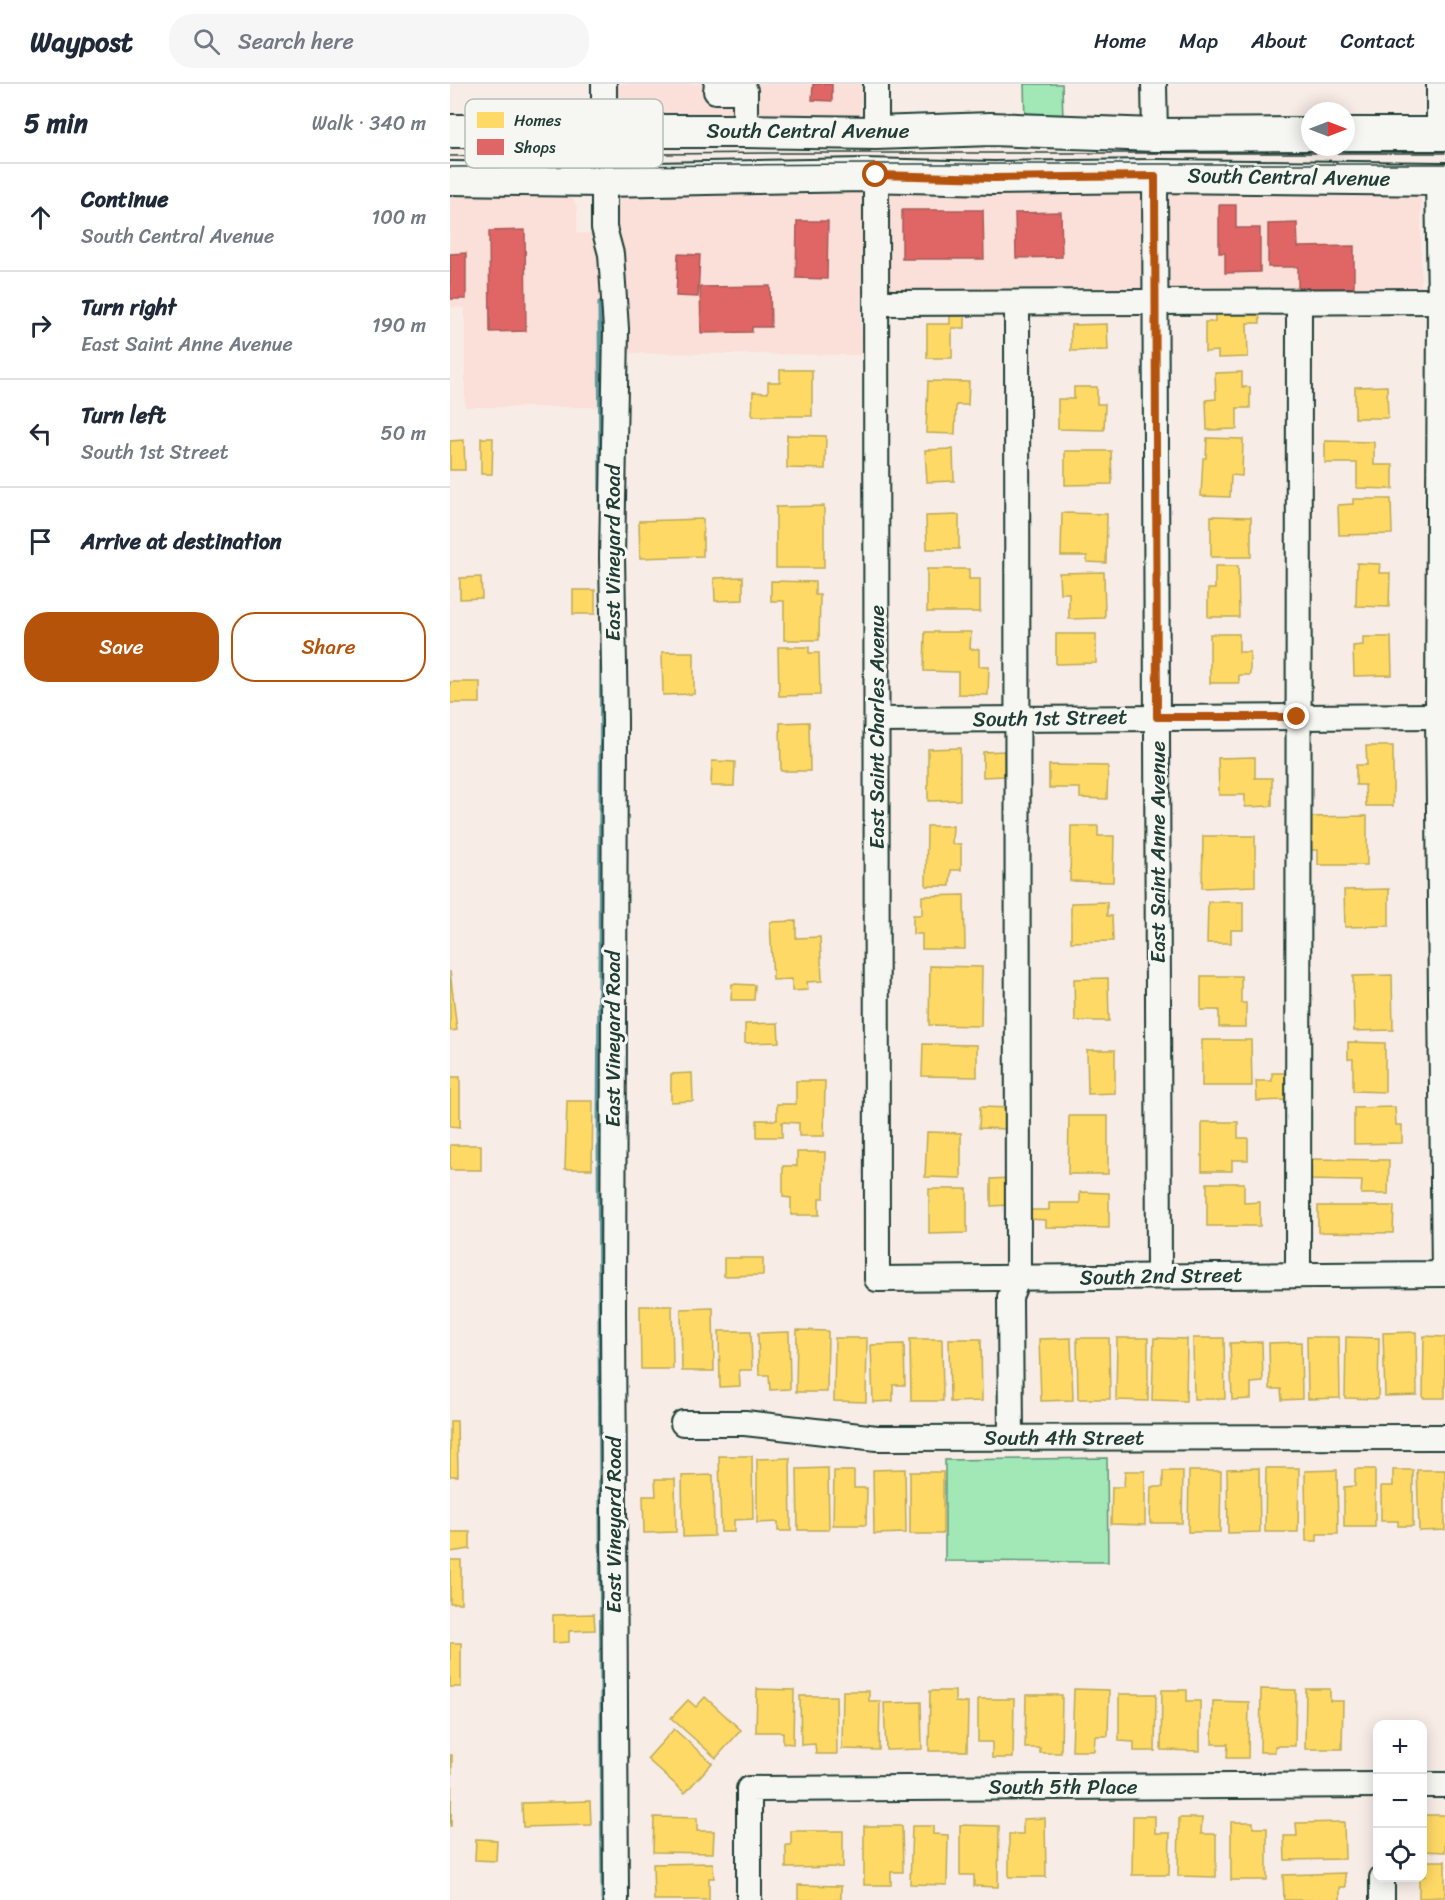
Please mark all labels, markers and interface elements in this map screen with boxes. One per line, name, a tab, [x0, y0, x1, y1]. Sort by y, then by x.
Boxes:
search box	[169, 14, 589, 68]
text: Waypost	[30, 17, 133, 66]
text: Search here	[238, 22, 354, 61]
text: Home	[1094, 22, 1146, 60]
text: Map	[1179, 22, 1218, 60]
text: About	[1251, 22, 1308, 60]
text: Contact	[1341, 22, 1415, 60]
icon: search	[190, 25, 223, 58]
legend	[465, 99, 663, 168]
text: 5 min	[24, 100, 88, 146]
north arrow	[1301, 102, 1355, 156]
text: Walk · 340 m	[312, 106, 426, 141]
text: Homes	[514, 106, 562, 135]
street label: South Central Avenue	[707, 112, 910, 150]
text: Shops	[514, 133, 556, 162]
street label: South Central Avenue	[1187, 156, 1391, 198]
route start	[862, 161, 888, 187]
text: Continue	[81, 180, 169, 219]
text: 100 m	[372, 200, 426, 235]
icon: ahead	[24, 201, 57, 234]
text: South Central Avenue	[81, 219, 274, 254]
text: Turn right	[81, 288, 176, 327]
text: 190 m	[372, 308, 426, 343]
icon: right	[24, 309, 57, 342]
text: East Saint Anne Avenue	[81, 327, 293, 362]
text: Turn left	[81, 396, 166, 435]
text: 50 m	[381, 416, 426, 451]
icon: left	[24, 417, 57, 450]
text: South 1st Street	[81, 435, 228, 470]
street label: East Vineyard Road	[594, 463, 632, 641]
text: Arrive at destination	[81, 522, 282, 561]
icon: arrive	[24, 525, 57, 558]
street label: East Saint Charles Avenue	[858, 605, 896, 849]
button: Save	[24, 612, 219, 682]
button: Share	[231, 612, 426, 682]
street label: South 1st Street	[972, 698, 1128, 738]
route end	[1283, 703, 1309, 729]
street label: East Saint Anne Avenue	[1139, 741, 1177, 963]
street label: East Vineyard Road	[594, 949, 632, 1127]
street label: South 2nd Street	[1079, 1256, 1243, 1296]
street label: South 4th Street	[984, 1419, 1144, 1457]
street label: East Vineyard Road	[595, 1435, 633, 1613]
map controls	[1373, 1720, 1427, 1882]
button: +	[1373, 1720, 1427, 1774]
street label: South 5th Place	[988, 1768, 1138, 1806]
button: −	[1373, 1774, 1427, 1828]
button: locate	[1373, 1828, 1427, 1882]

